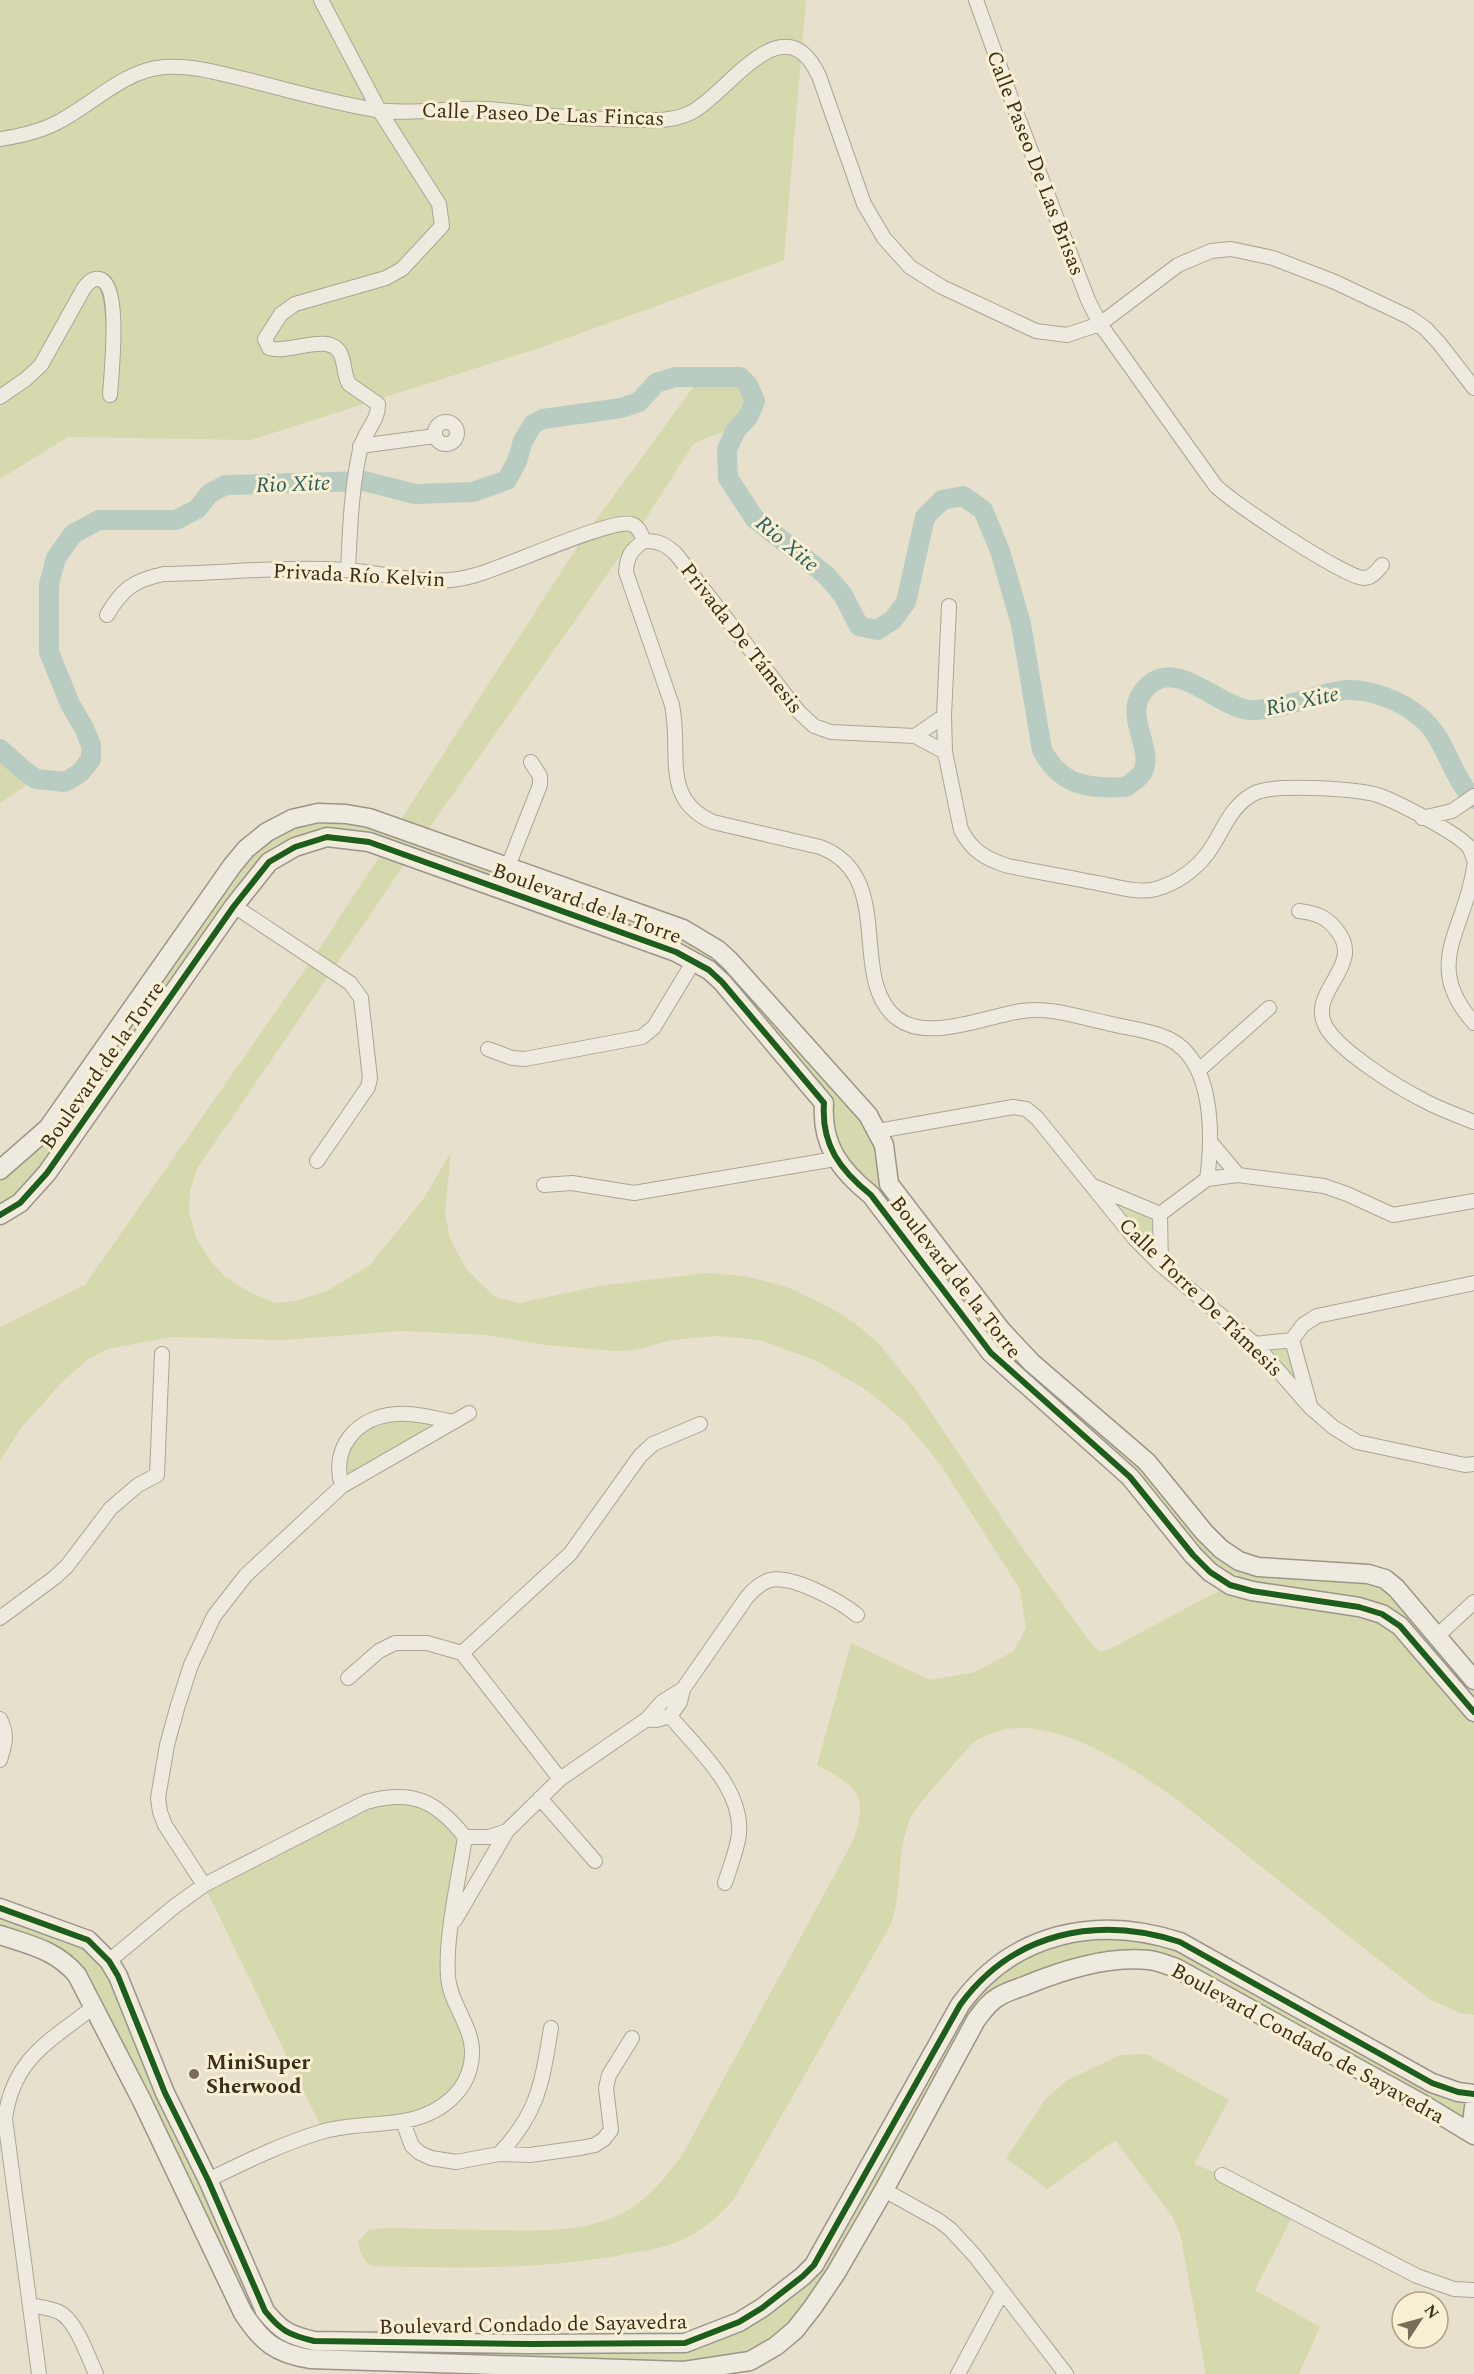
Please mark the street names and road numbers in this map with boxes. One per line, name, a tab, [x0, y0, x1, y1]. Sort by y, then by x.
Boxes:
street label: Calle Paseo De Las Brisas	[977, 46, 1093, 281]
street label: Calle Paseo De Las Fincas	[421, 95, 665, 135]
street label: Privada Río Kelvin	[272, 556, 446, 596]
street label: Privada De Támesis	[672, 556, 810, 721]
street label: Boulevard de la Torre	[488, 855, 686, 953]
street label: Boulevard de la Torre	[33, 975, 173, 1156]
street label: Boulevard de la Torre	[881, 1189, 1029, 1366]
street label: Calle Torre De Támesis	[1111, 1211, 1290, 1385]
street label: Boulevard Condado de Sayavedra	[1165, 1955, 1451, 2133]
street label: Boulevard Condado de Sayavedra	[379, 2306, 688, 2344]

